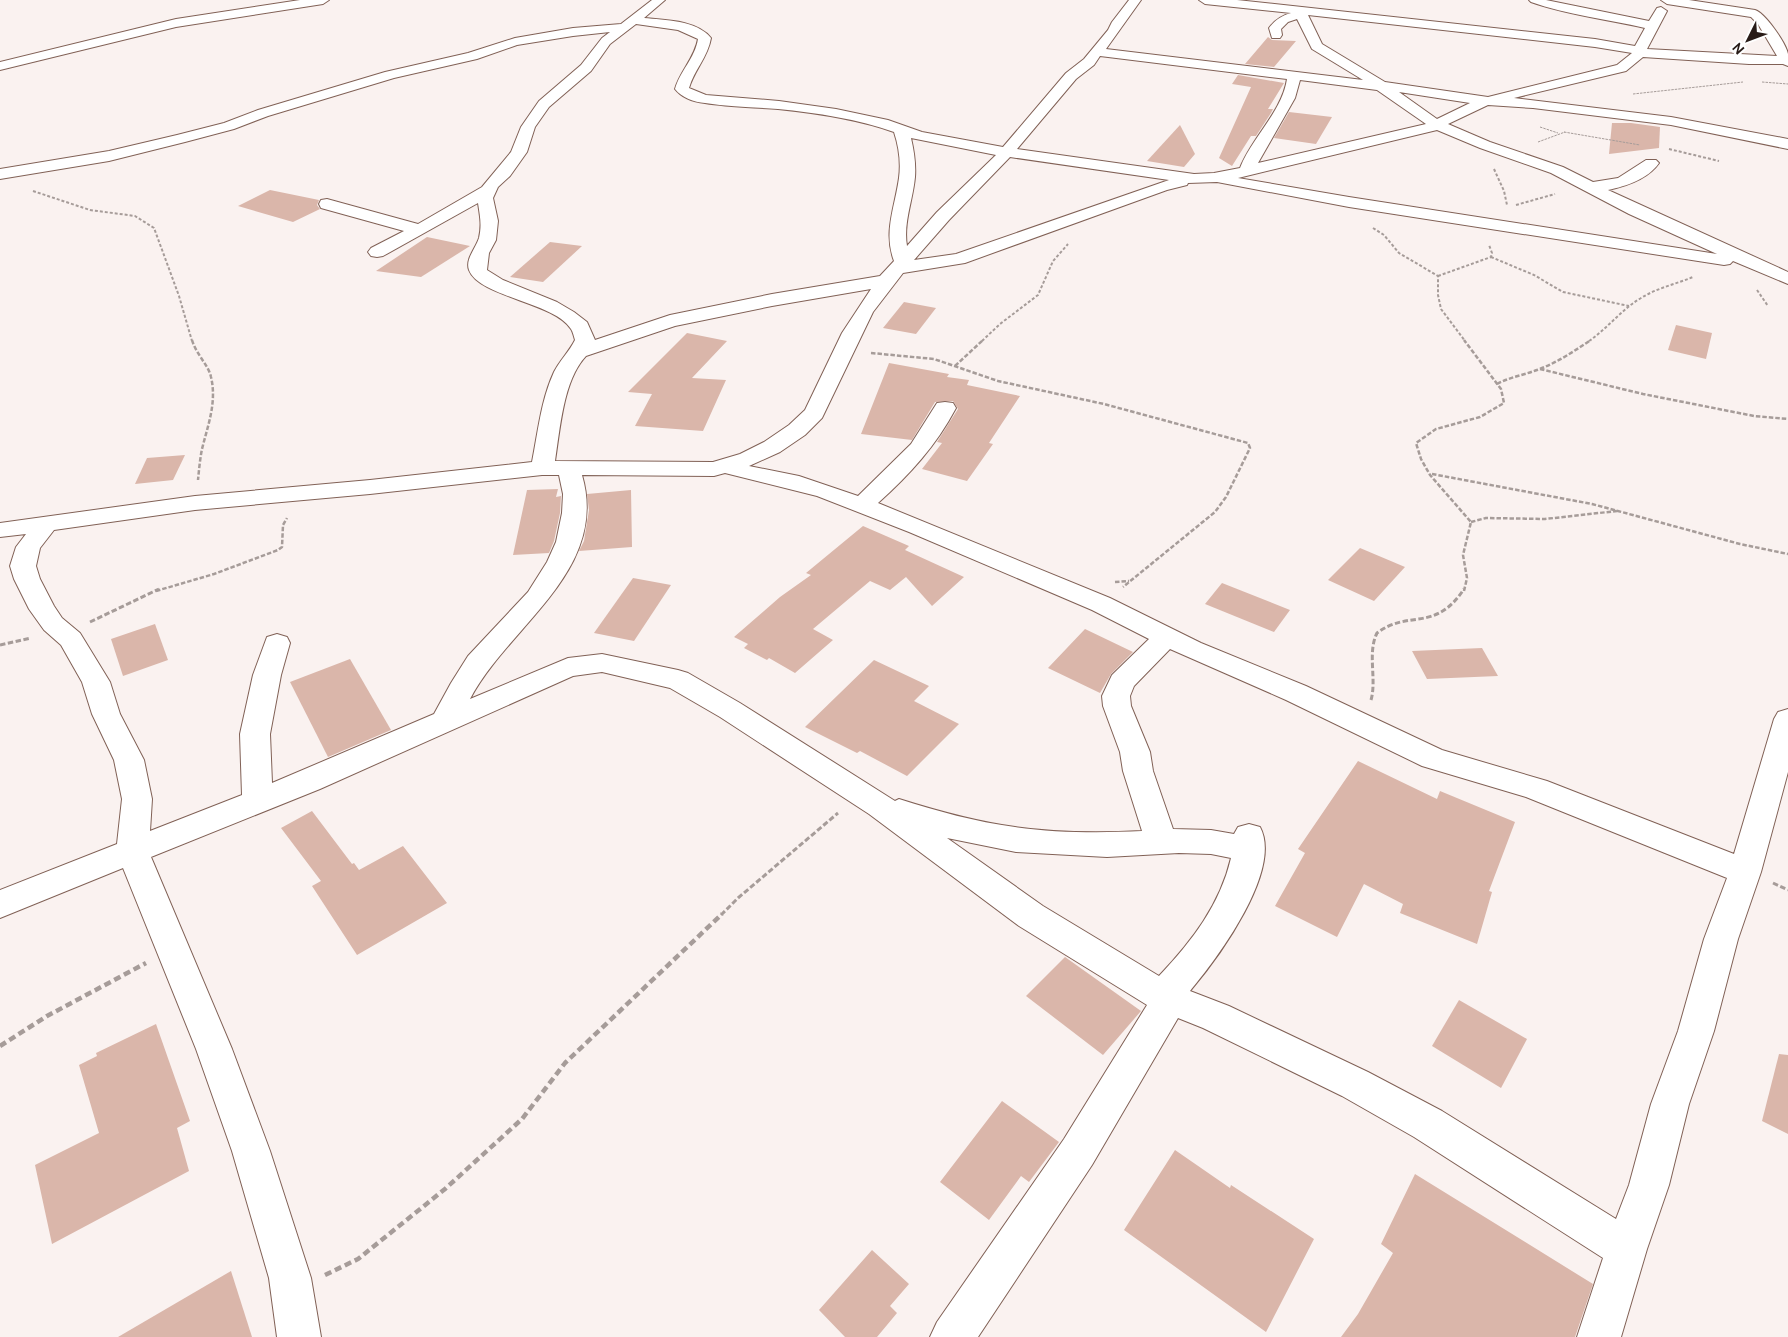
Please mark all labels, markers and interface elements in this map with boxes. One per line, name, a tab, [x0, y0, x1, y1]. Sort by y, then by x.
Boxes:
north arrow	[1723, 15, 1773, 65]
text: N	[1728, 39, 1748, 58]

